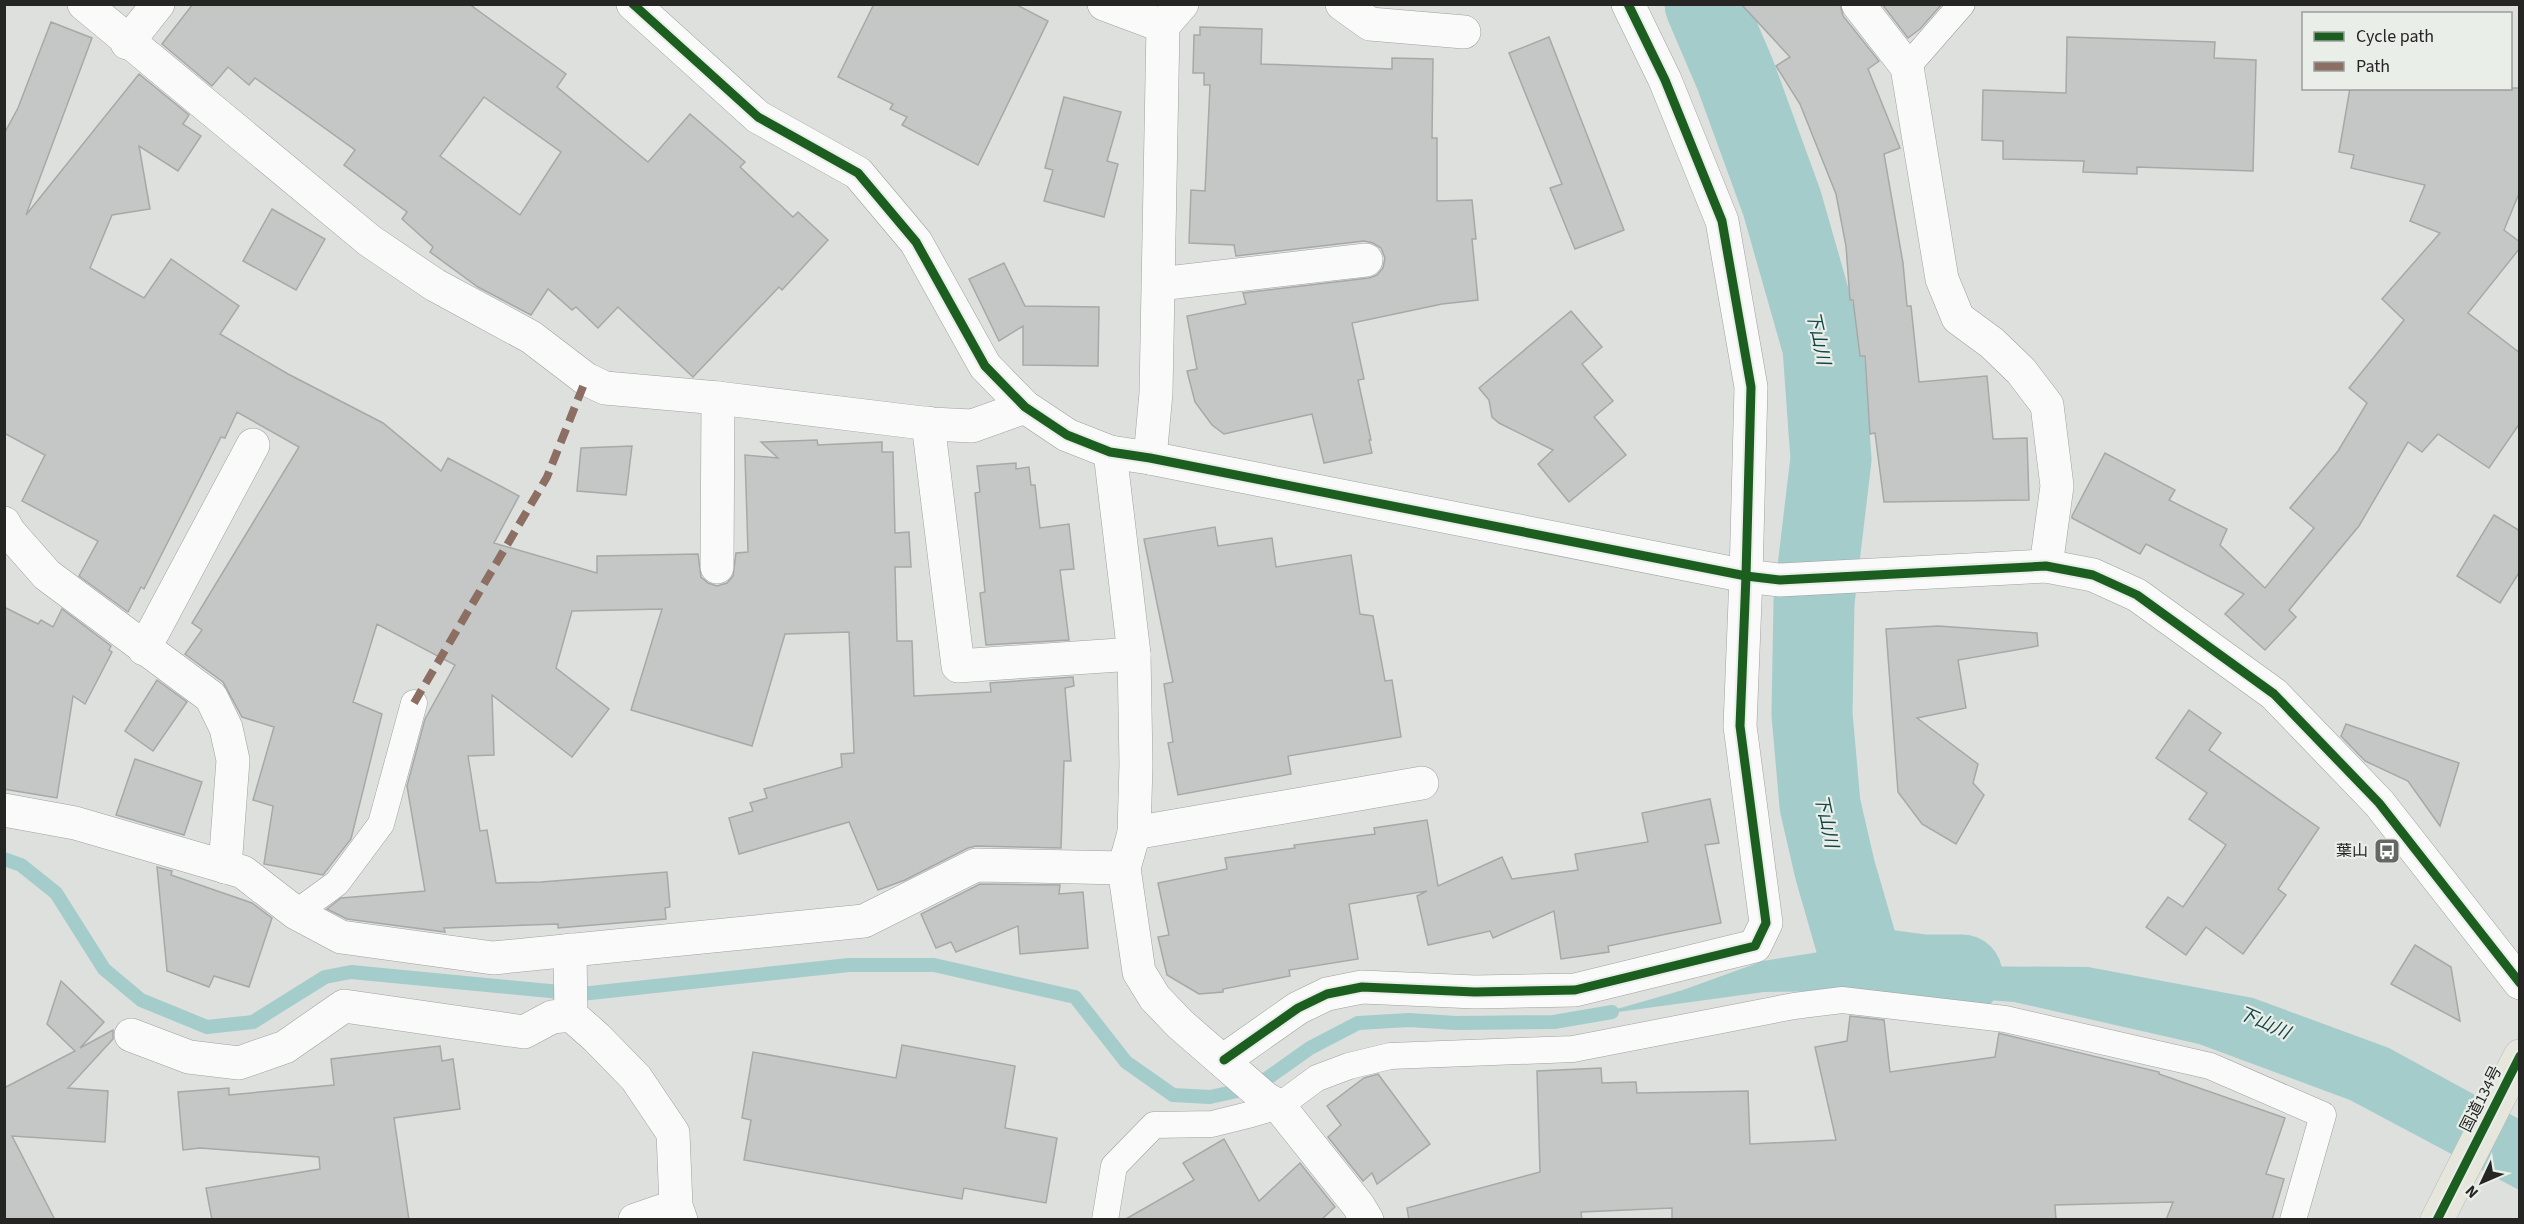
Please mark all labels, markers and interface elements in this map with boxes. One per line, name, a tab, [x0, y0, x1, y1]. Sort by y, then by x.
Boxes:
legend	[2302, 12, 2512, 90]
text: Cycle path	[2356, 24, 2434, 49]
text: Path	[2356, 54, 2390, 79]
water label: 下山川	[1800, 309, 1836, 369]
water label: 下山川	[1808, 792, 1844, 852]
bus stop icon: 葉山	[2372, 836, 2402, 866]
place label: 葉山	[2336, 840, 2368, 862]
water label: 下山川	[2234, 1001, 2296, 1046]
street label: 国道134号	[2455, 1062, 2507, 1136]
north arrow	[2452, 1152, 2512, 1212]
text: N	[2460, 1180, 2484, 1203]

